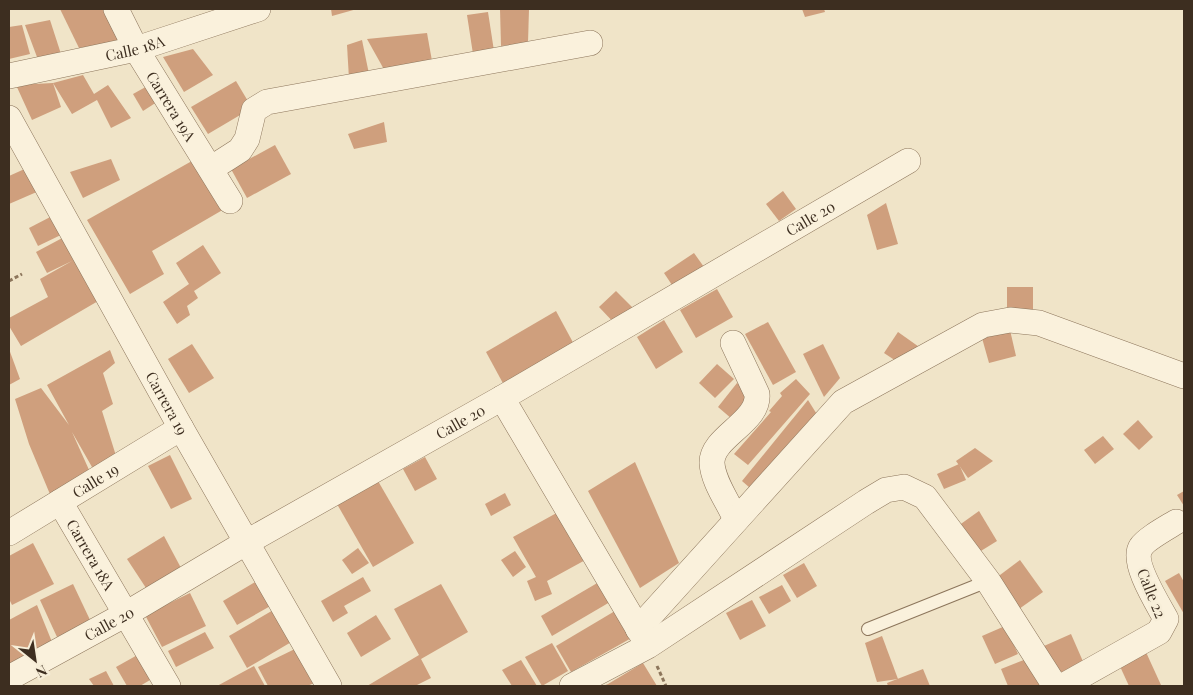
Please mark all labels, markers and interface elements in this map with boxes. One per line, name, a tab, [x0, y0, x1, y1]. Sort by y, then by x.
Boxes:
street label: Calle 18A	[104, 30, 168, 65]
street label: Carrera 19A	[142, 67, 201, 145]
street label: Calle 20	[782, 196, 839, 240]
street label: Carrera 19	[142, 368, 193, 438]
street label: Calle 20	[432, 400, 489, 444]
street label: Calle 19	[68, 459, 122, 502]
street label: Carrera 18A	[62, 515, 120, 594]
street label: Calle 22	[1133, 565, 1171, 621]
street label: Calle 20	[81, 602, 138, 645]
north arrow	[10, 635, 60, 685]
text: N	[33, 661, 51, 682]

